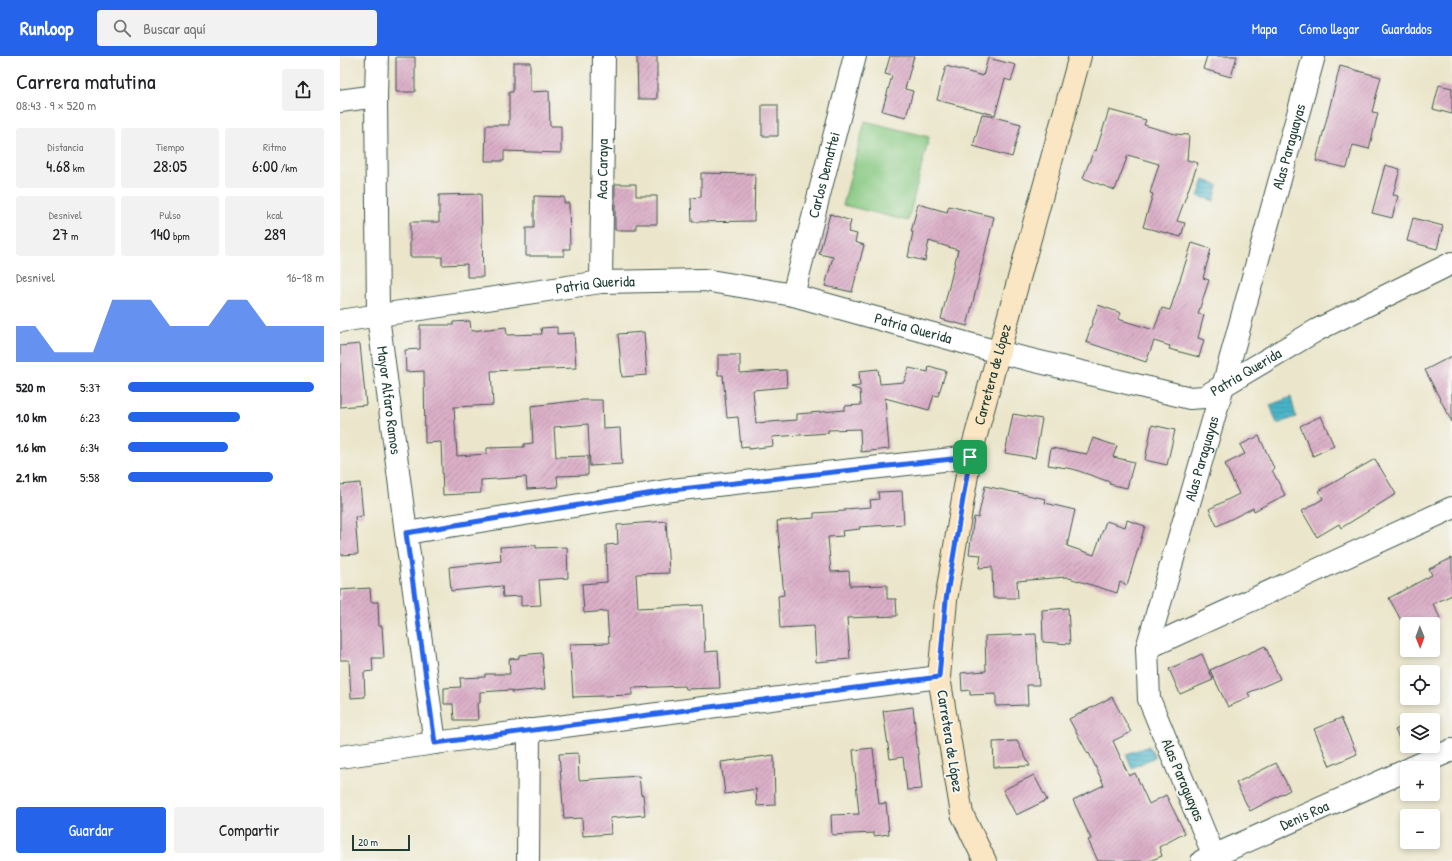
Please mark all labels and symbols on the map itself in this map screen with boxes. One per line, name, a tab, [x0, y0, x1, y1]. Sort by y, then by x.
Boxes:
street label: Alas Paraguayas	[1267, 101, 1310, 192]
street label: Carlos Demattei	[802, 130, 845, 220]
street label: Aca Caraya	[591, 138, 613, 199]
street label: Patria Querida	[554, 270, 635, 299]
street label: Patria Querida	[872, 307, 955, 349]
street label: Carretera de López	[968, 321, 1016, 427]
street label: Patria Querida	[1206, 342, 1285, 401]
street label: Mayor Alfaro Ramos	[372, 345, 407, 456]
street label: Alas Paraguayas	[1179, 413, 1224, 504]
pin	[953, 440, 987, 474]
north arrow	[1400, 617, 1440, 657]
street label: Carretera de López	[932, 688, 969, 794]
street label: Alas Paraguayas	[1157, 735, 1210, 824]
street label: Denis Roa	[1276, 795, 1332, 835]
scale bar	[352, 833, 410, 852]

